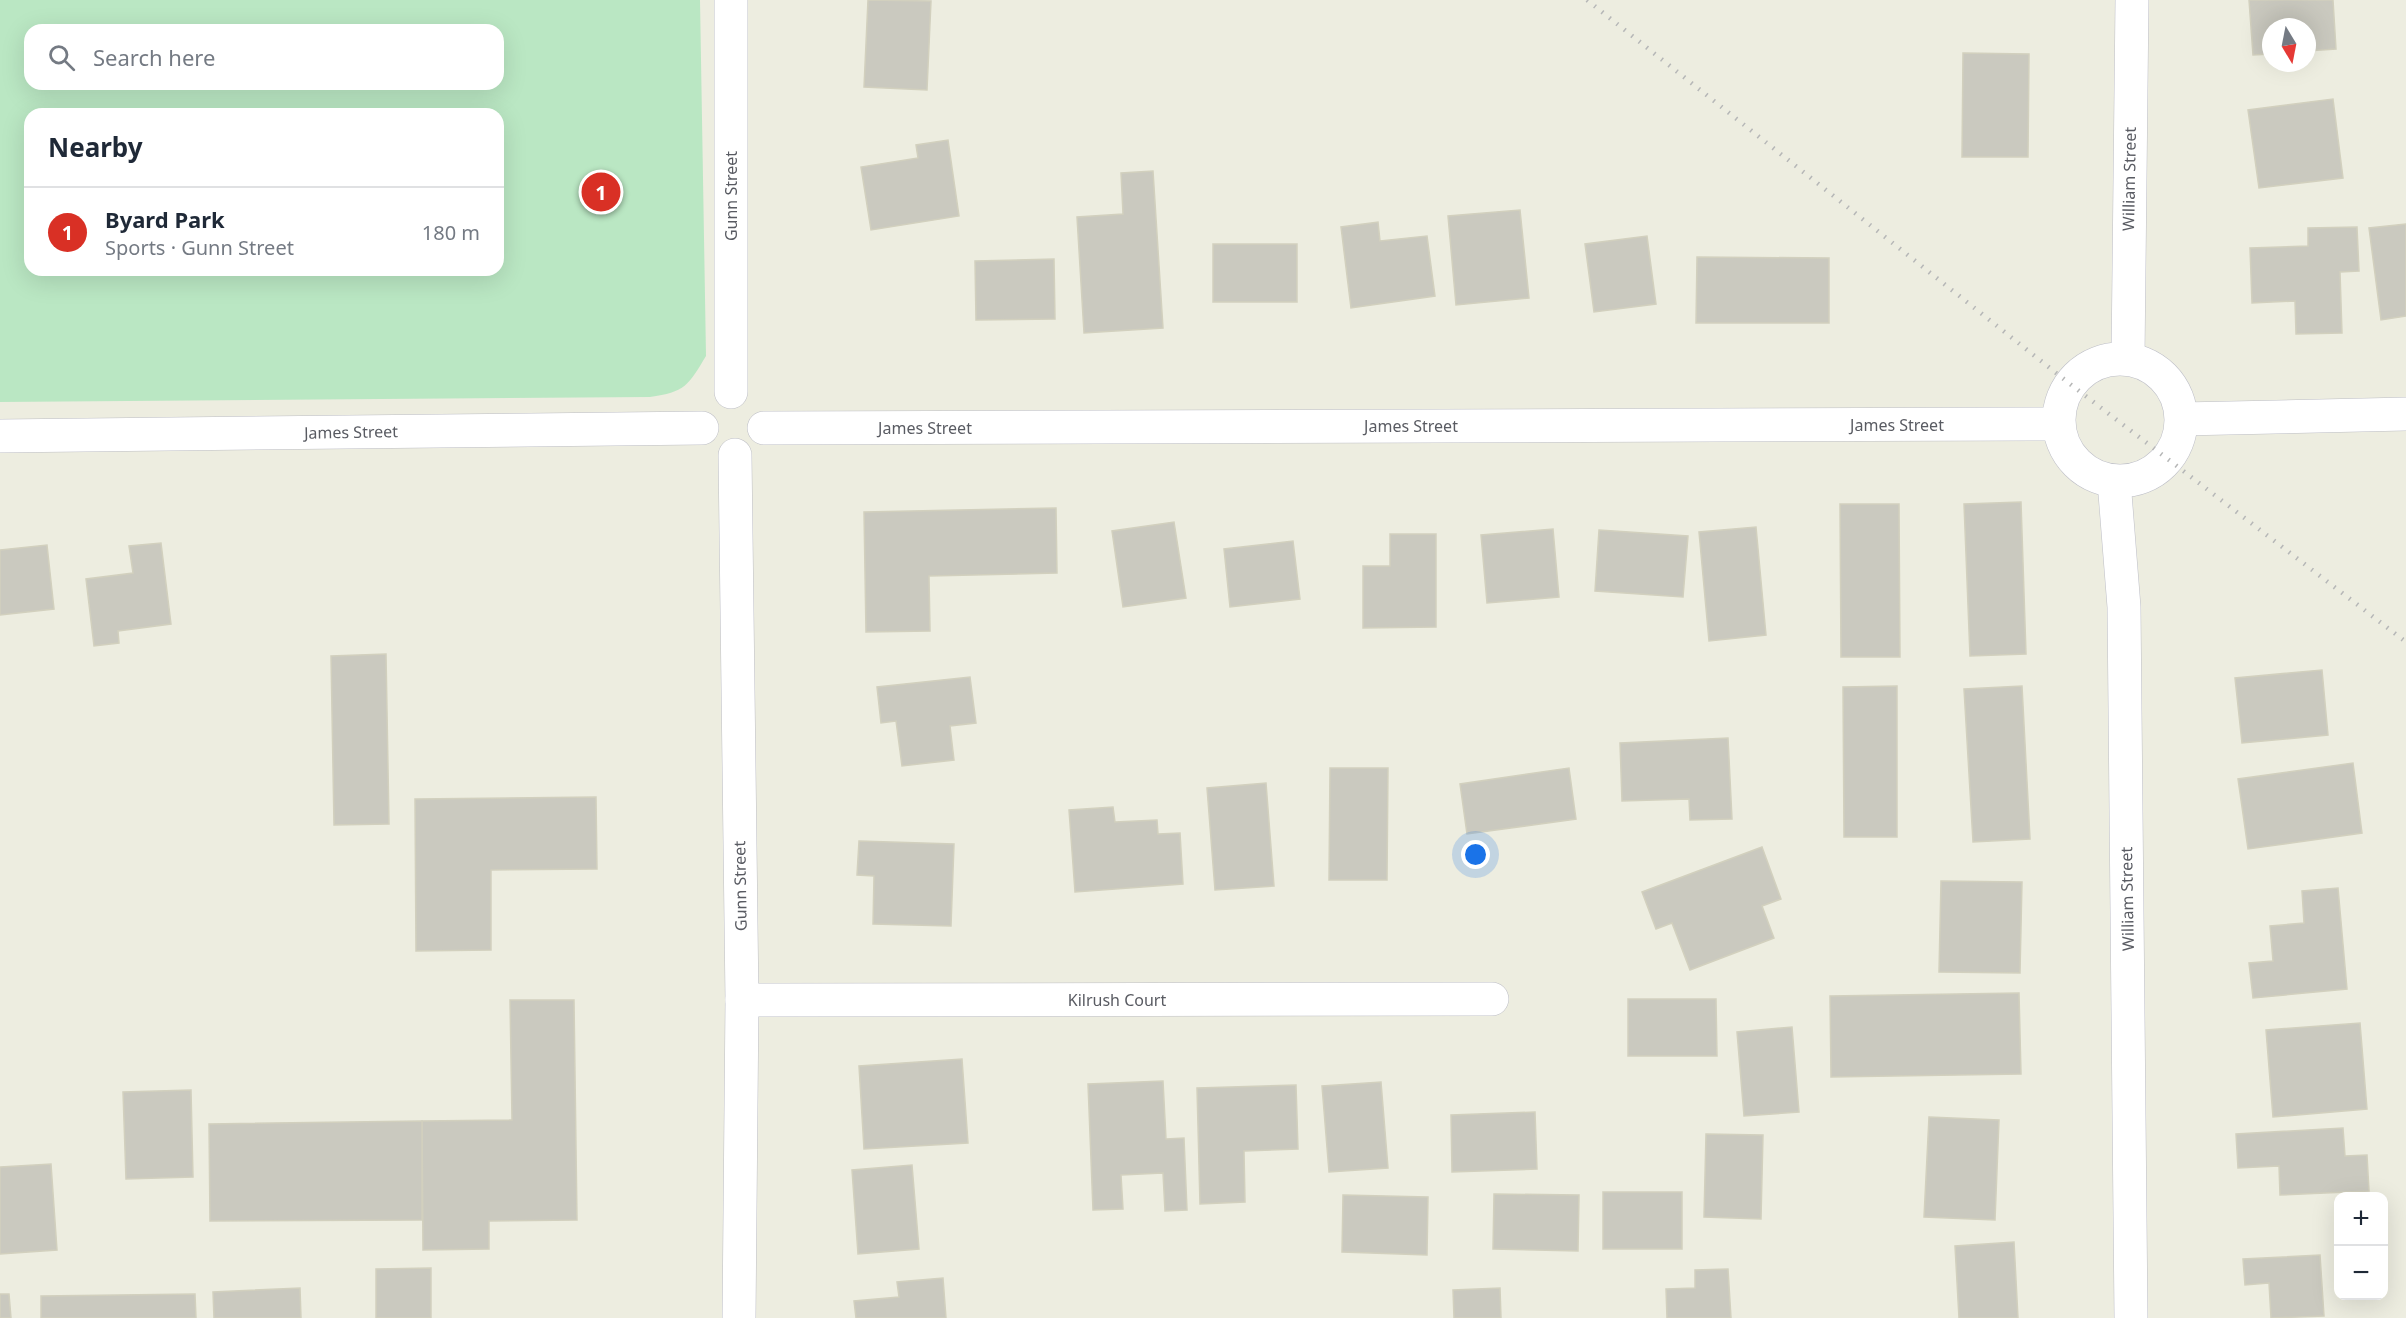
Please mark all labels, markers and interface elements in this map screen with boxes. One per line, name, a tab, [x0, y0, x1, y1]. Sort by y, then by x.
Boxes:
north arrow	[2262, 18, 2316, 72]
search box	[24, 24, 504, 90]
icon: search	[45, 41, 78, 74]
text: Search here	[93, 42, 215, 72]
street label: William Street	[2117, 127, 2141, 231]
text: Nearby	[48, 129, 143, 165]
street label: Gunn Street	[720, 151, 742, 241]
pin: 1	[582, 170, 620, 214]
text: Byard Park	[105, 204, 225, 234]
text: 1	[62, 219, 73, 246]
text: 180 m	[422, 219, 480, 246]
text: Sports · Gunn Street	[105, 234, 294, 261]
street label: James Street	[1848, 414, 1944, 436]
street label: James Street	[1362, 415, 1458, 437]
street label: James Street	[876, 417, 972, 439]
street label: James Street	[302, 420, 398, 444]
your location	[1461, 840, 1490, 869]
street label: Gunn Street	[728, 841, 752, 931]
street label: William Street	[2115, 847, 2139, 951]
street label: Kilrush Court	[1068, 989, 1166, 1011]
map controls	[2334, 1192, 2388, 1300]
button: +	[2334, 1192, 2388, 1246]
button: −	[2334, 1246, 2388, 1300]

